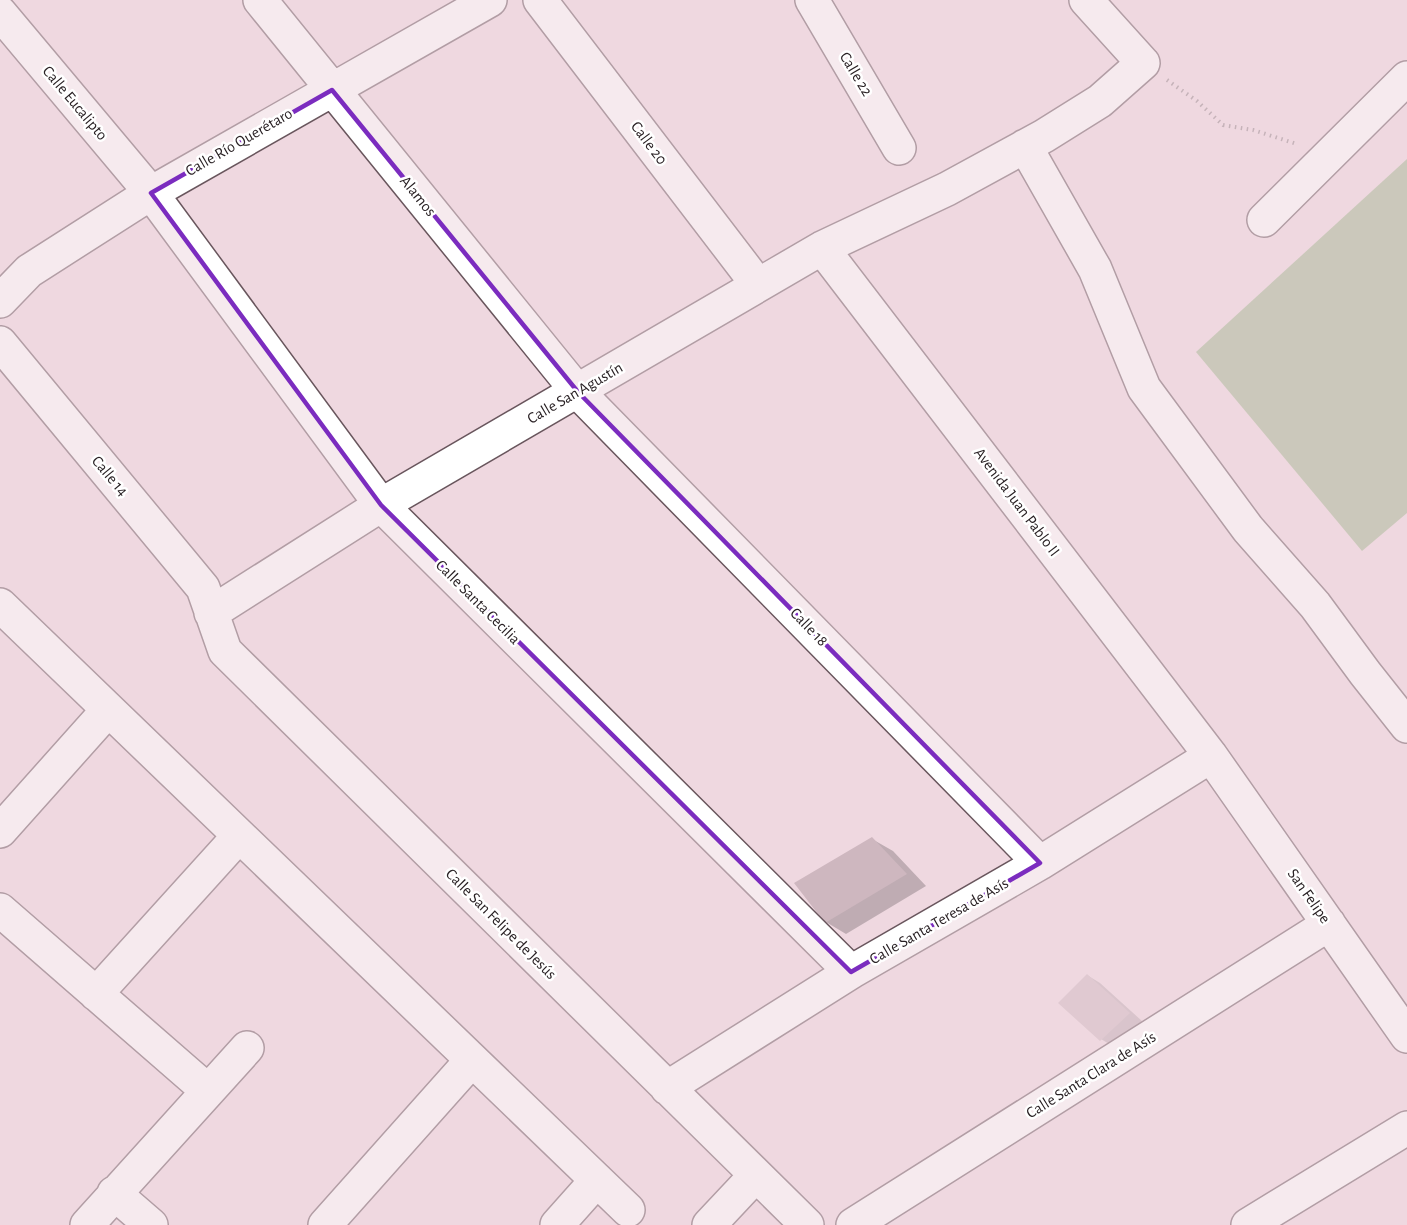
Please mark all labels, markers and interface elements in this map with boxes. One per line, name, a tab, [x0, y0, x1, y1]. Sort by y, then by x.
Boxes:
street label: Calle 22	[837, 49, 875, 99]
street label: Calle Eucalipto	[40, 63, 111, 143]
street label: Calle Río Querétaro	[183, 105, 296, 180]
street label: Calle 20	[628, 118, 670, 168]
street label: Alamos	[397, 173, 439, 219]
street label: Calle San Agustín	[525, 359, 625, 427]
street label: Avenida Juan Pablo II	[971, 445, 1063, 559]
street label: Calle 14	[89, 453, 131, 499]
street label: Calle Santa Cecilia	[433, 557, 523, 647]
street label: Calle 18	[787, 605, 831, 649]
street label: Calle San Felipe de Jesús	[443, 866, 559, 982]
street label: San Felipe	[1285, 866, 1333, 926]
street label: Calle Santa Teresa de Asís	[867, 875, 1011, 967]
street label: Calle Santa Clara de Asís	[1023, 1029, 1159, 1121]

